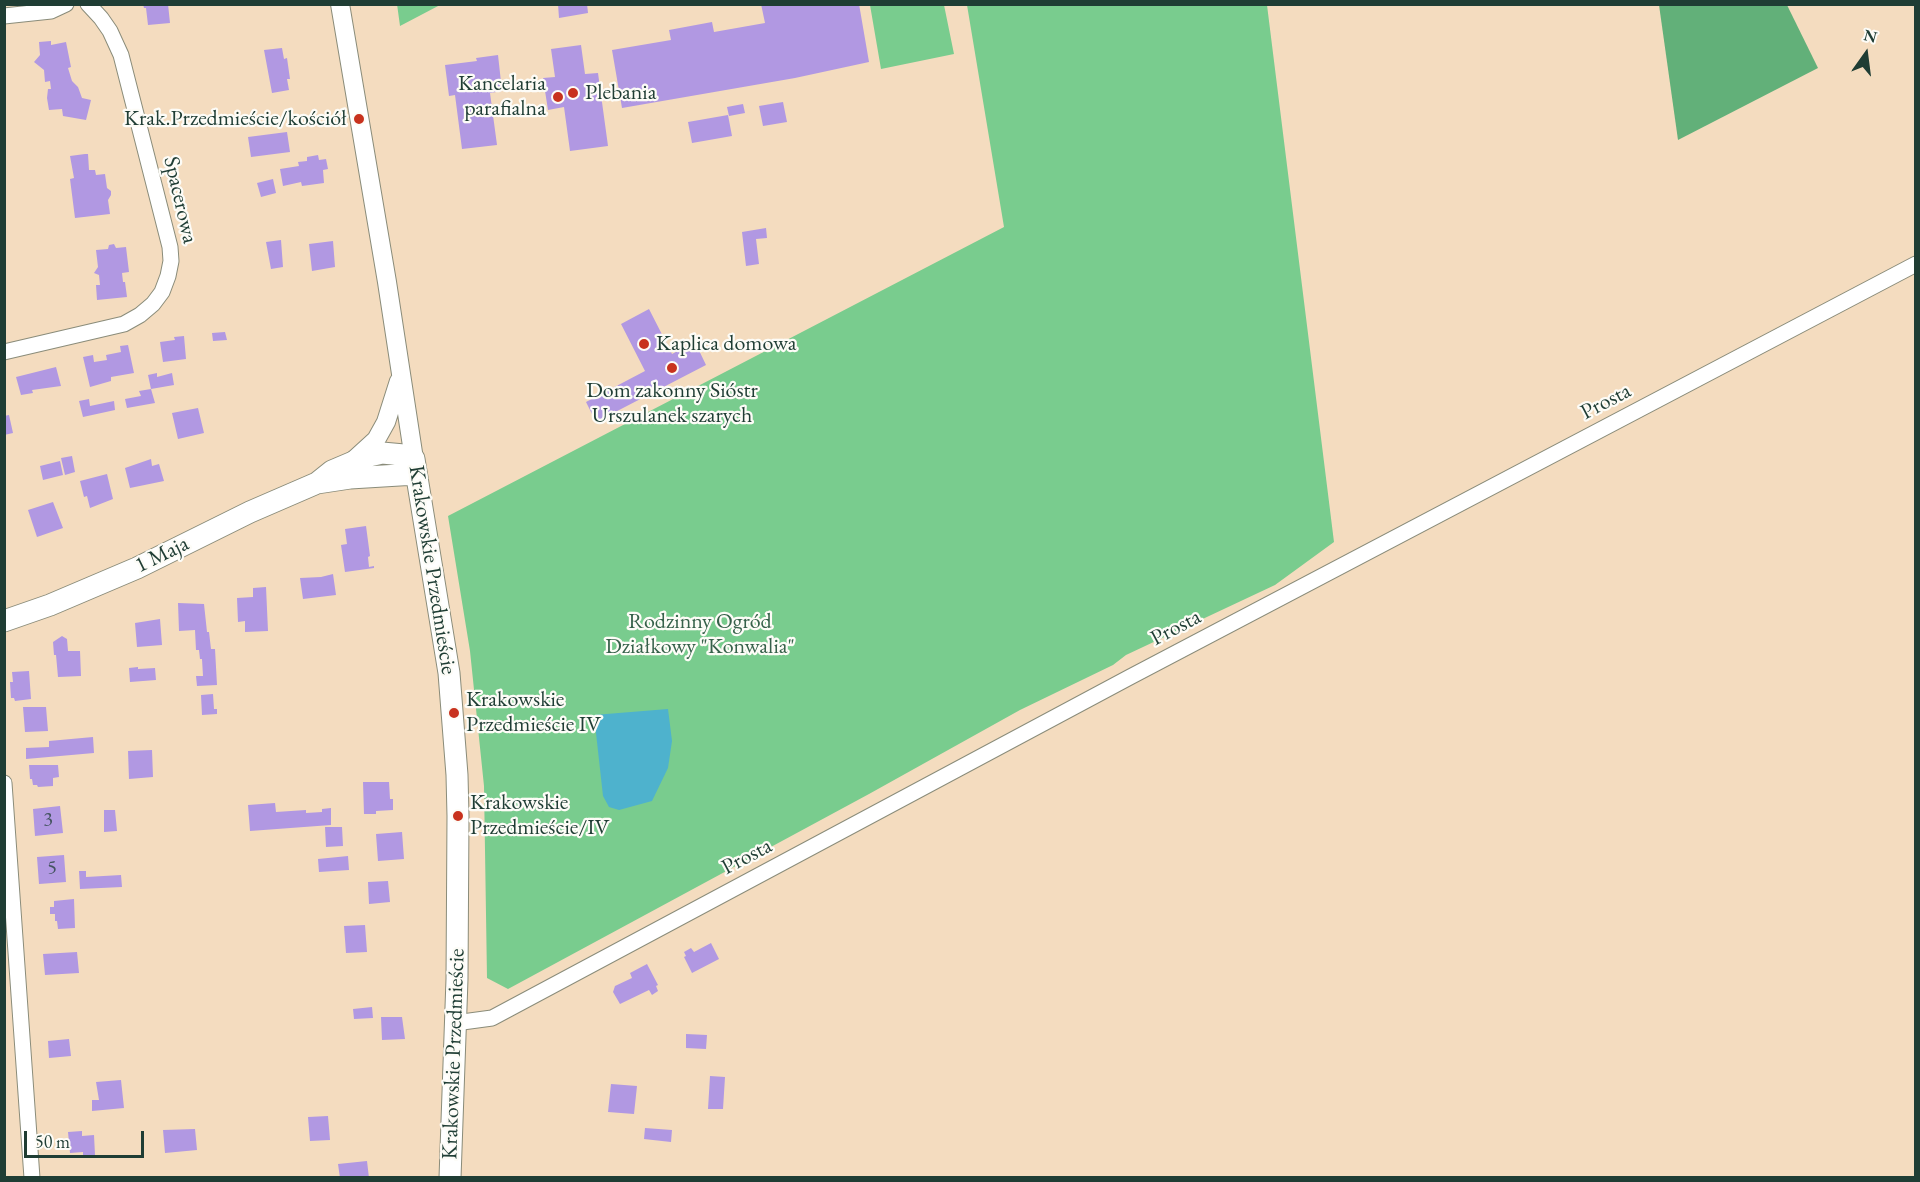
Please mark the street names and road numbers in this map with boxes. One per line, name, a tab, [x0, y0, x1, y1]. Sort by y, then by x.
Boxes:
street label: Spacerowa	[157, 154, 203, 246]
street label: Prosta	[1576, 378, 1636, 426]
street label: Krakowskie Przedmieście	[402, 464, 462, 676]
street label: 1 Maja	[131, 531, 193, 579]
street label: Prosta	[1146, 604, 1206, 652]
street label: Prosta	[717, 833, 777, 881]
street label: Krakowskie Przedmieście	[437, 948, 471, 1160]

